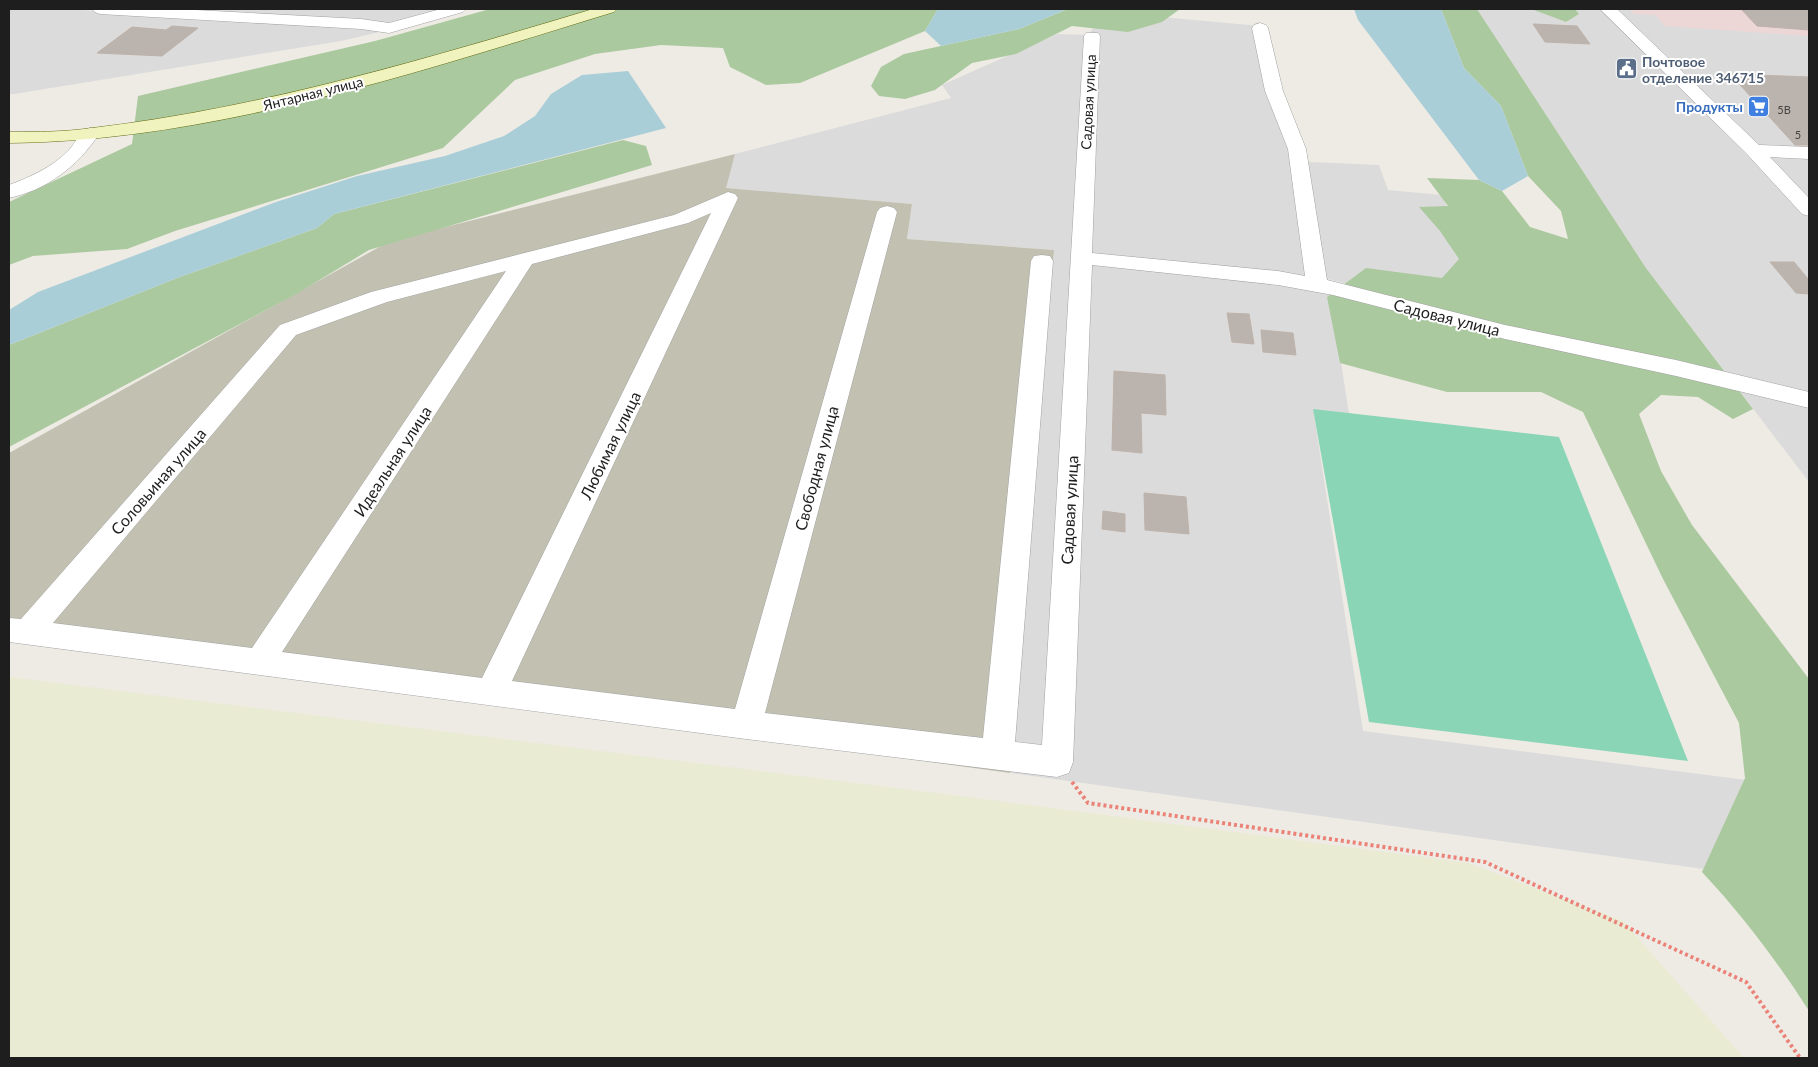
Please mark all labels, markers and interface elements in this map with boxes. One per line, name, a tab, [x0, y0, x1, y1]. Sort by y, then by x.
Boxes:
place label: Почтовое отделение 346715	[1642, 53, 1764, 86]
street label: Садовая улица	[1077, 54, 1099, 150]
public building icon: Почтовое отделение 346715	[1614, 57, 1638, 81]
street label: Янтарная улица	[260, 72, 365, 114]
supermarket icon: Продукты	[1747, 94, 1771, 118]
place label: Продукты	[1676, 98, 1743, 115]
house number: 5В	[1777, 103, 1791, 116]
house number: 5	[1795, 128, 1801, 141]
street label: Садовая улица	[1392, 295, 1502, 339]
street label: Любимая улица	[575, 388, 644, 503]
street label: Идеальная улица	[349, 402, 435, 520]
street label: Свободная улица	[790, 404, 842, 532]
street label: Соловьиная улица	[106, 424, 210, 538]
street label: Садовая улица	[1057, 455, 1081, 565]

